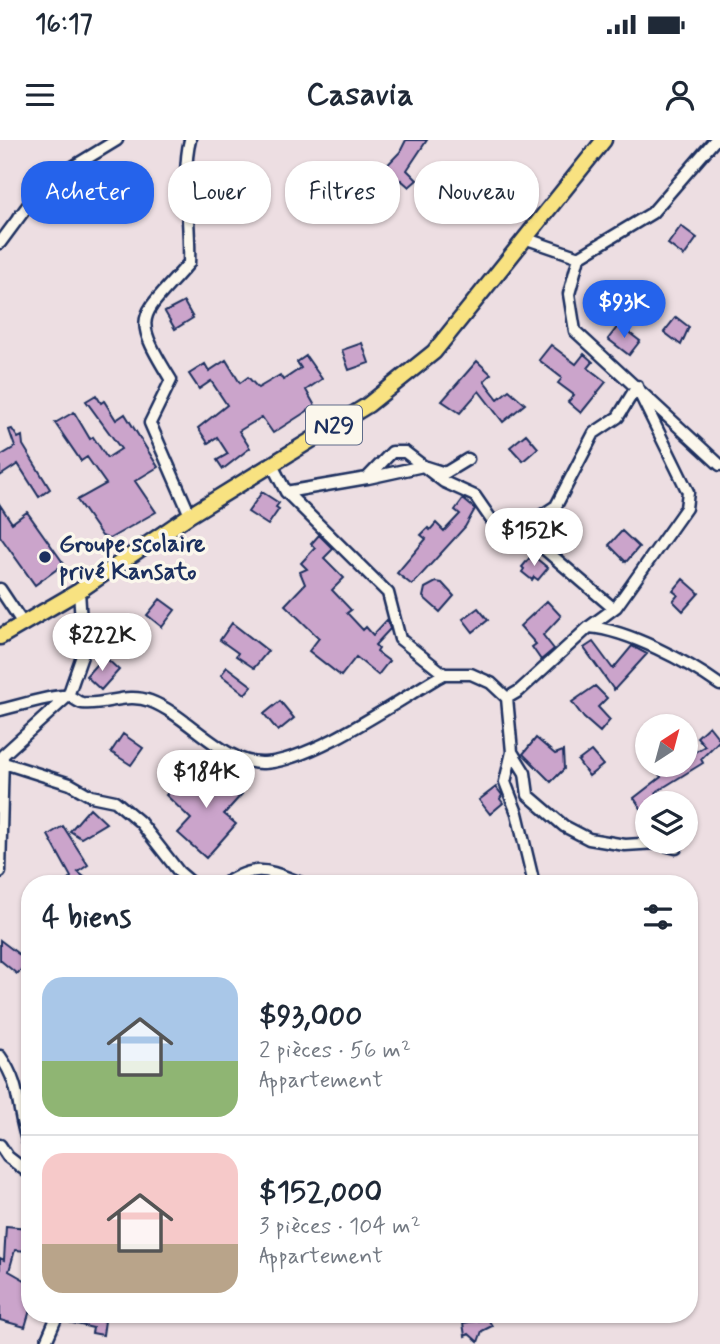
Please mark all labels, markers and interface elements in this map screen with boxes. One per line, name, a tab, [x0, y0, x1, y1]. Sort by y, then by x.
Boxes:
text: 16:17	[35, 8, 93, 42]
text: Casavia	[306, 74, 414, 116]
icon: menu	[21, 76, 59, 114]
icon: person	[661, 76, 699, 114]
chip: Acheter	[21, 161, 154, 224]
chip: Louer	[168, 161, 271, 224]
chip: Filtres	[285, 161, 400, 224]
chip: Nouveau	[414, 161, 539, 224]
pin: $93K	[583, 280, 665, 340]
text: $93K	[599, 288, 649, 318]
road number: N29	[306, 406, 362, 444]
pin: $152K	[485, 508, 583, 568]
text: $152K	[501, 516, 567, 546]
place label: Groupe scolaire privé Kansato	[59, 529, 206, 588]
marker: Groupe scolaire privé Kansato	[37, 549, 53, 565]
pin: $222K	[53, 614, 151, 673]
text: $222K	[69, 621, 135, 651]
north arrow	[635, 714, 698, 777]
map controls	[635, 714, 698, 854]
pin: $184K	[157, 750, 255, 810]
text: $184K	[173, 758, 239, 788]
button: layers	[635, 791, 698, 854]
text: 4 biens	[42, 898, 131, 937]
icon: filters	[639, 898, 677, 936]
text: $93,000	[259, 997, 363, 1036]
icon: home	[98, 1005, 182, 1089]
text: 2 pièces · 56 m²	[259, 1036, 411, 1066]
text: Appartement	[259, 1066, 383, 1096]
text: $152,000	[259, 1173, 382, 1212]
icon: home	[98, 1181, 182, 1265]
text: 3 pièces · 104 m²	[259, 1212, 421, 1242]
text: Appartement	[259, 1242, 383, 1272]

